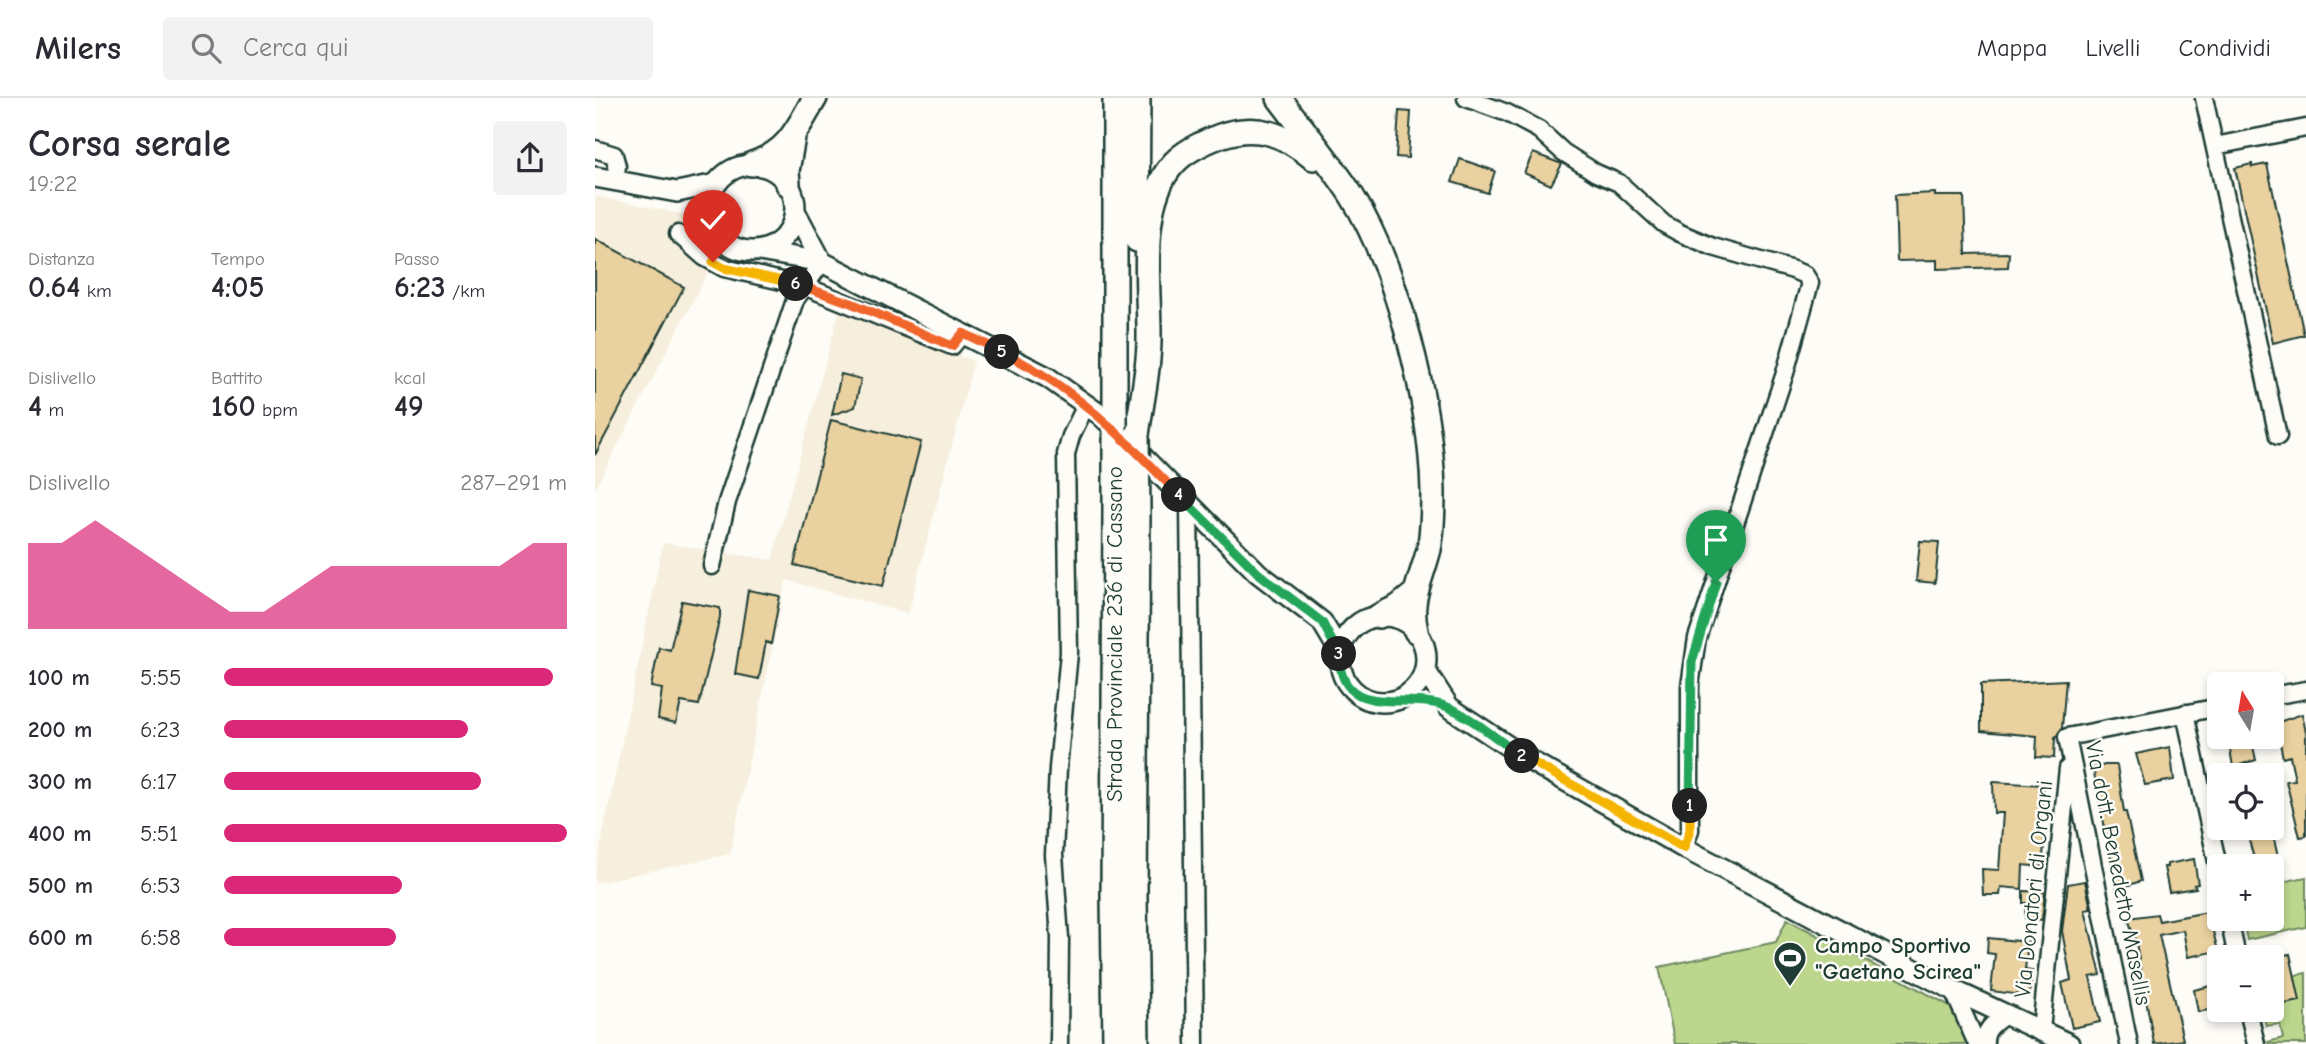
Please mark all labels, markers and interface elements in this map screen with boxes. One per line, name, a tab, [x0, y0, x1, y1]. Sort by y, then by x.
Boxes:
search box	[163, 17, 653, 80]
text: Milers	[35, 29, 121, 67]
icon: search	[187, 29, 225, 67]
text: Cerca qui	[243, 33, 349, 63]
text: Mappa	[1977, 34, 2047, 62]
text: Livelli	[2085, 34, 2140, 62]
text: Condividi	[2178, 34, 2271, 62]
button: share	[493, 121, 567, 195]
text: Corsa serale	[28, 122, 231, 166]
text: 19:22	[28, 170, 78, 197]
pin	[683, 190, 743, 262]
icon: check	[694, 201, 732, 239]
text: Distanza	[28, 248, 95, 270]
text: Tempo	[211, 248, 265, 270]
text: Passo	[394, 248, 439, 270]
pin: 6	[779, 266, 813, 302]
text: 0.64	[28, 270, 80, 305]
text: 4:05	[211, 270, 264, 305]
text: 6:23	[394, 270, 446, 305]
text: 6	[791, 272, 800, 294]
text: km	[80, 280, 112, 302]
text: /km	[446, 280, 485, 302]
pin: 5	[985, 334, 1019, 370]
text: 5	[996, 340, 1007, 362]
text: Dislivello	[28, 367, 96, 389]
text: Battito	[211, 367, 263, 389]
text: kcal	[394, 367, 426, 389]
text: 4	[28, 389, 42, 424]
text: 160	[211, 389, 256, 424]
text: 49	[394, 389, 424, 424]
text: m	[42, 399, 64, 421]
text: bpm	[256, 399, 298, 421]
street label: Strada Provinciale 236 di Cassano	[1101, 466, 1128, 802]
text: Dislivello	[28, 469, 110, 496]
text: 287–291 m	[460, 469, 567, 496]
pin: 4	[1161, 478, 1197, 512]
text: 4	[1174, 483, 1183, 505]
pin	[1686, 510, 1746, 582]
icon: arrive	[1697, 521, 1735, 559]
pin: 3	[1321, 636, 1357, 672]
text: 3	[1334, 642, 1343, 664]
text: 100 m	[28, 664, 90, 691]
text: 5:55	[140, 664, 182, 691]
north arrow	[2207, 672, 2284, 749]
map controls	[2207, 672, 2284, 1022]
text: 200 m	[28, 716, 92, 743]
text: 6:23	[140, 716, 180, 743]
pin: 2	[1504, 738, 1539, 774]
street label: Via dott. Benedetto Masellis	[2080, 739, 2157, 1008]
text: 2	[1517, 744, 1526, 766]
button: locate	[2207, 763, 2284, 840]
text: 300 m	[28, 768, 92, 795]
text: 6:17	[140, 768, 177, 795]
street label: Via Donatori di Organi	[2009, 779, 2058, 999]
pin: 1	[1673, 788, 1707, 824]
text: 1	[1686, 794, 1693, 816]
text: 400 m	[28, 820, 92, 847]
text: 5:51	[140, 820, 178, 847]
button: +	[2207, 854, 2284, 931]
text: 500 m	[28, 872, 93, 899]
text: 6:53	[140, 872, 181, 899]
text: 600 m	[28, 924, 93, 951]
text: 6:58	[140, 924, 181, 951]
place label: Campo Sportivo "Gaetano Scirea"	[1815, 932, 1981, 985]
sports icon: Campo Sportivo "Gaetano Scirea"	[1771, 939, 1809, 988]
button: −	[2207, 945, 2284, 1022]

